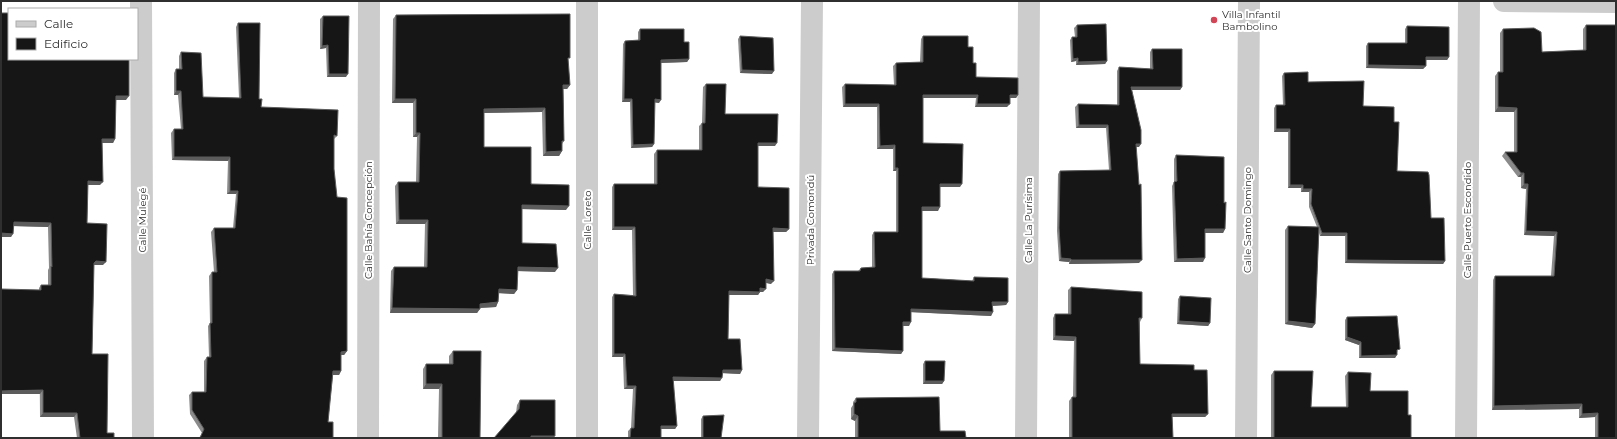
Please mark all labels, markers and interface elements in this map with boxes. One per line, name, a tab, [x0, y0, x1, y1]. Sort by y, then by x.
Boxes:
legend	[8, 8, 138, 60]
place label: Villa Infantil Bambolino	[1222, 8, 1281, 33]
marker: Villa Infantil Bambolino	[1209, 15, 1219, 25]
text: Calle	[44, 16, 73, 31]
text: Edificio	[44, 36, 88, 51]
street label: Calle Bahía Concepción	[362, 161, 375, 279]
street label: Calle Puerto Escondido	[1461, 162, 1474, 278]
street label: Calle Santo Domingo	[1241, 167, 1254, 273]
street label: Privada Comondú	[804, 175, 817, 265]
street label: Calle La Purísima	[1022, 177, 1035, 263]
street label: Calle Mulegé	[136, 188, 149, 252]
street label: Calle Loreto	[581, 190, 594, 250]

